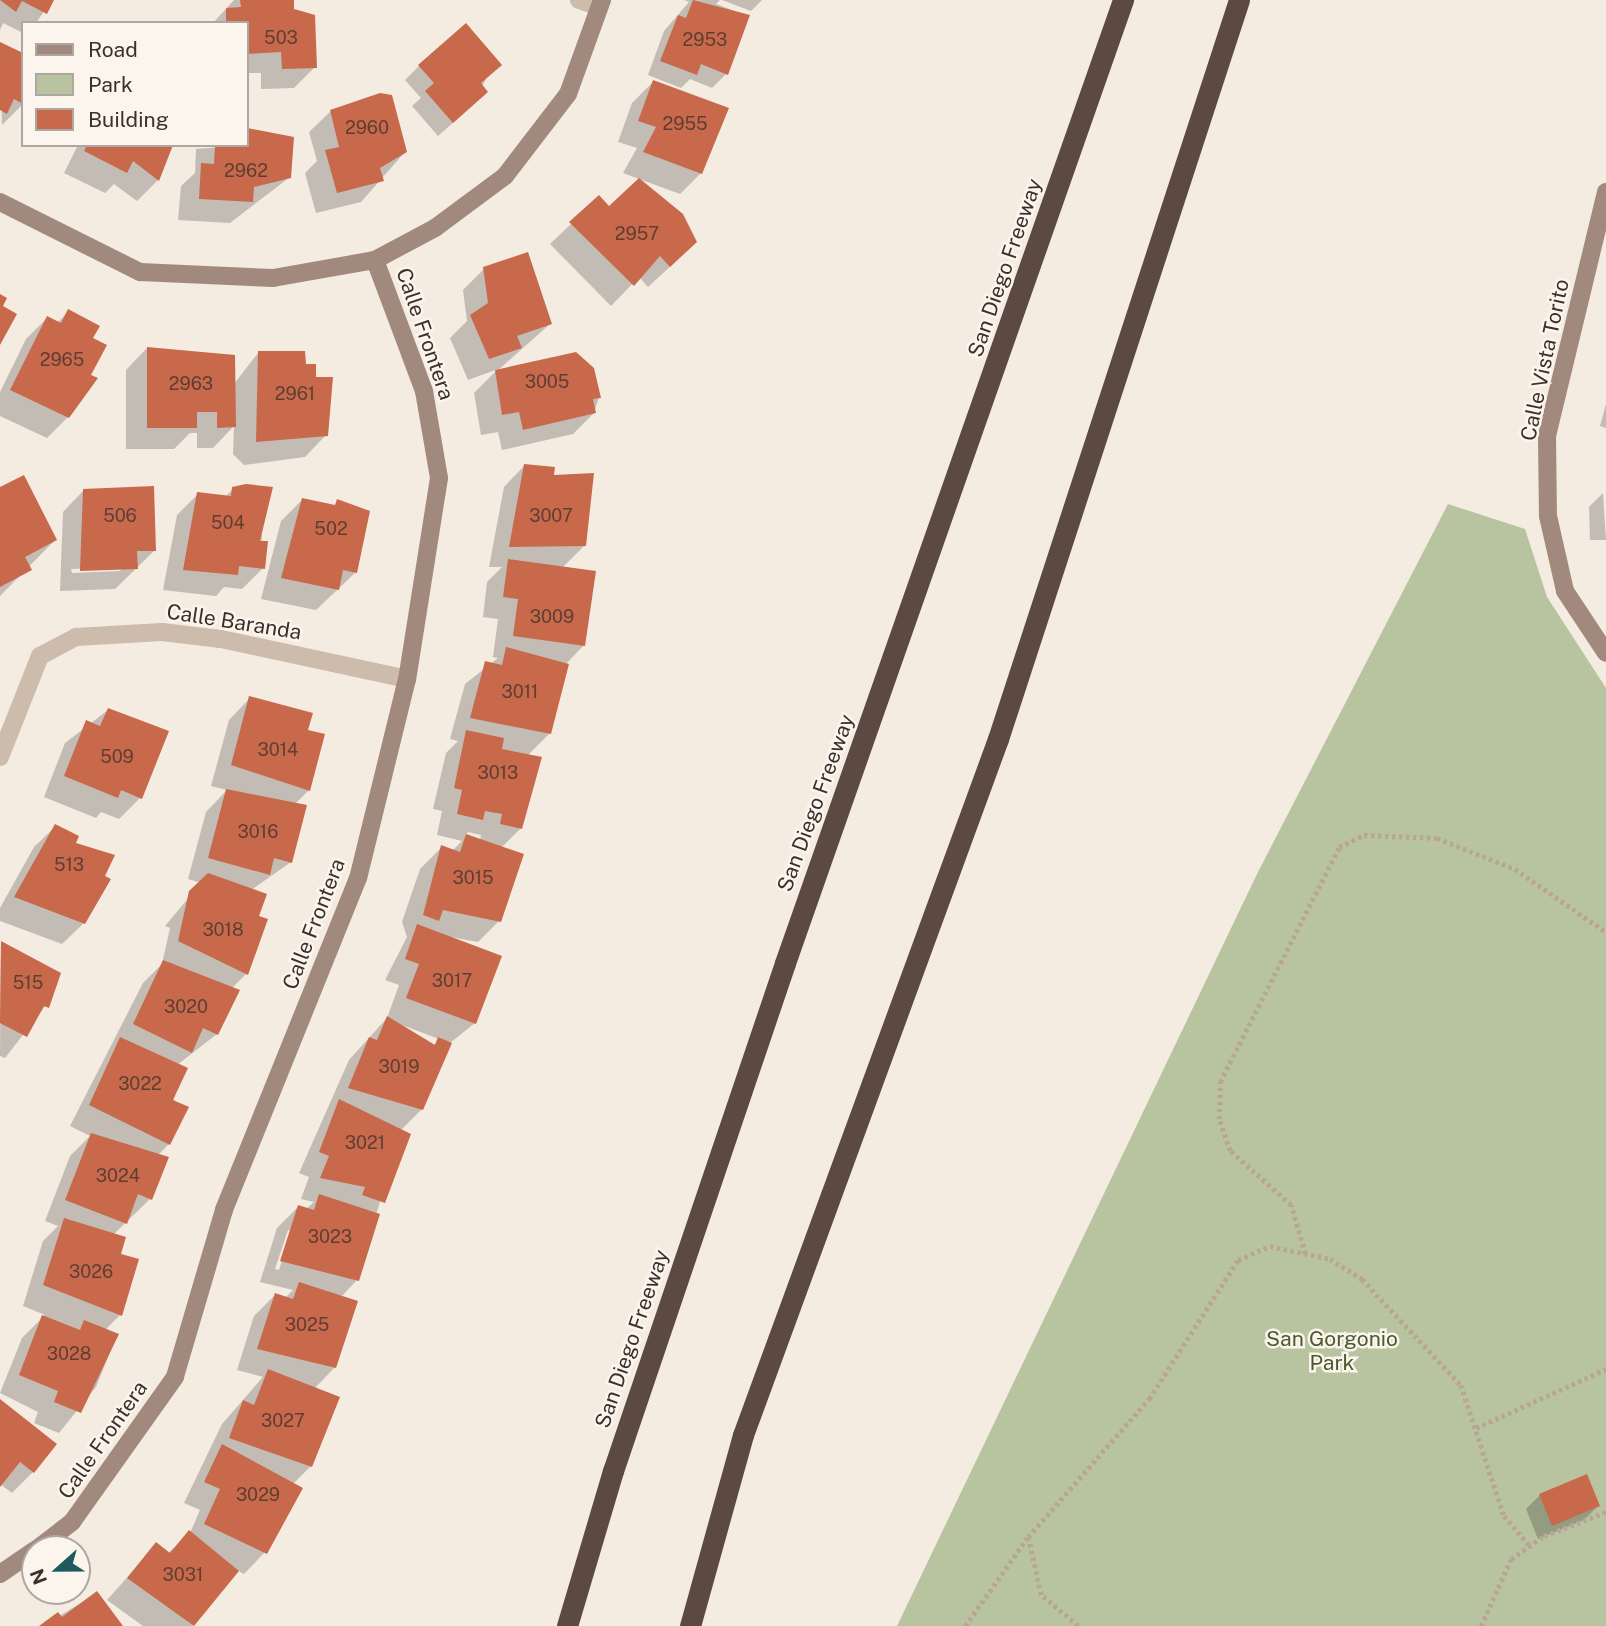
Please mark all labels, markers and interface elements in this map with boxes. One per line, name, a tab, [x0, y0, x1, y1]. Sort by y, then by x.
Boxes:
legend	[21, 21, 248, 147]
house number: 503	[264, 27, 298, 49]
house number: 2953	[683, 29, 727, 51]
text: Road	[88, 37, 138, 62]
text: Park	[88, 72, 133, 97]
text: Building	[88, 107, 169, 132]
house number: 2955	[662, 113, 708, 135]
house number: 2960	[345, 117, 389, 139]
house number: 2962	[224, 160, 268, 182]
street label: San Diego Freeway	[963, 176, 1047, 360]
house number: 2957	[615, 223, 659, 245]
street label: Calle Frontera	[391, 265, 459, 403]
street label: Calle Vista Torito	[1515, 276, 1575, 444]
house number: 2965	[40, 349, 84, 371]
house number: 3005	[525, 371, 569, 393]
house number: 2963	[169, 373, 213, 395]
house number: 2961	[275, 383, 315, 405]
house number: 506	[103, 505, 137, 527]
house number: 3007	[529, 505, 573, 527]
house number: 504	[211, 512, 245, 534]
house number: 502	[314, 518, 348, 540]
street label: Calle Baranda	[165, 599, 303, 645]
house number: 3009	[530, 606, 574, 628]
house number: 3011	[502, 681, 538, 703]
street label: San Diego Freeway	[772, 711, 860, 895]
house number: 3014	[258, 739, 298, 761]
house number: 509	[100, 746, 134, 768]
house number: 3013	[478, 762, 518, 784]
house number: 3016	[238, 821, 278, 843]
house number: 513	[54, 854, 84, 876]
street label: Calle Frontera	[277, 855, 351, 993]
house number: 3015	[452, 867, 494, 889]
house number: 3018	[202, 919, 244, 941]
house number: 3017	[432, 970, 472, 992]
house number: 515	[13, 972, 43, 994]
house number: 3020	[164, 996, 208, 1018]
house number: 3019	[379, 1056, 419, 1078]
house number: 3022	[118, 1073, 162, 1095]
house number: 3021	[345, 1132, 385, 1154]
house number: 3024	[96, 1165, 140, 1187]
house number: 3023	[308, 1226, 352, 1248]
street label: San Diego Freeway	[590, 1247, 674, 1431]
house number: 3026	[69, 1261, 113, 1283]
house number: 3025	[285, 1314, 329, 1336]
park label: San Gorgonio Park	[1266, 1326, 1398, 1376]
house number: 3028	[47, 1343, 91, 1365]
street label: Calle Frontera	[53, 1376, 153, 1504]
house number: 3027	[261, 1410, 305, 1432]
house number: 3029	[236, 1484, 280, 1506]
north arrow	[21, 1535, 91, 1605]
house number: 3031	[163, 1564, 203, 1586]
text: N	[25, 1566, 51, 1588]

